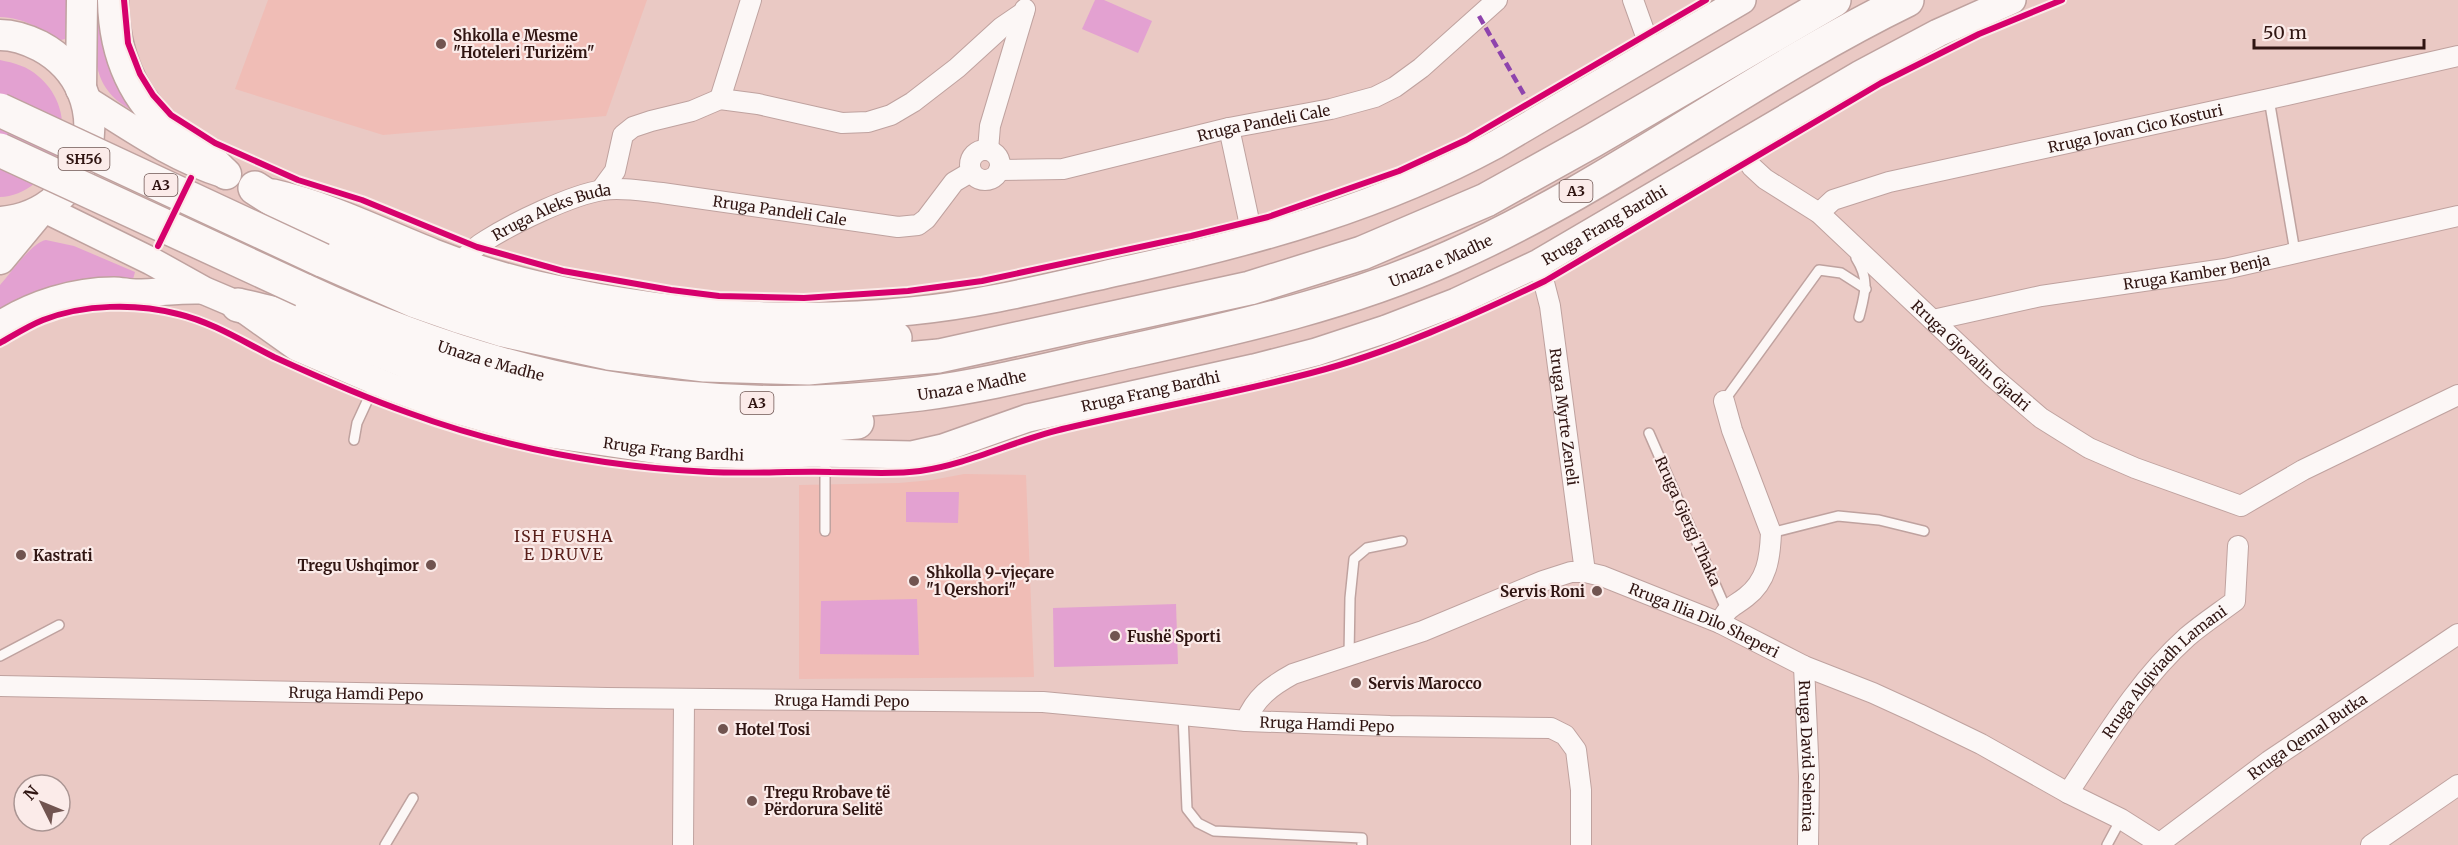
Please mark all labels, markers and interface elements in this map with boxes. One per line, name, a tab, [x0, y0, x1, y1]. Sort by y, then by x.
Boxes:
scale bar	[2254, 12, 2424, 50]
text: 50 m	[2263, 21, 2307, 44]
place label: Shkolla e Mesme "Hoteleri Turizëm"	[453, 26, 595, 62]
marker: Shkolla e Mesme "Hoteleri Turizëm"	[434, 37, 448, 51]
street label: Rruga Pandeli Cale	[1195, 100, 1332, 145]
street label: Rruga Jovan Cico Kosturi	[2046, 100, 2225, 157]
road number: SH56	[58, 148, 110, 170]
road number: A3	[144, 174, 178, 196]
street label: Rruga Aleks Buda	[488, 180, 612, 244]
road number: A3	[1560, 180, 1592, 202]
street label: Rruga Frang Bardhi	[1538, 181, 1670, 269]
street label: Rruga Pandeli Cale	[711, 191, 848, 229]
street label: Unaza e Madhe	[1386, 230, 1495, 291]
street label: Rruga Kamber Benja	[2122, 250, 2272, 293]
street label: Rruga Gjovalin Gjadri	[1908, 296, 2035, 415]
street label: Unaza e Madhe	[435, 336, 546, 384]
street label: Rruga Myrte Zeneli	[1546, 347, 1583, 487]
street label: Unaza e Madhe	[916, 365, 1028, 404]
street label: Rruga Frang Bardhi	[1079, 366, 1222, 415]
road number: A3	[740, 392, 774, 414]
street label: Rruga Frang Bardhi	[602, 432, 745, 464]
street label: Rruga Gjergj Thaka	[1651, 453, 1725, 589]
district label: ISH FUSHA E DRUVE	[514, 526, 614, 564]
place label: Kastrati	[33, 546, 93, 565]
marker: Kastrati	[14, 548, 28, 562]
place label: Tregu Ushqimor	[297, 556, 419, 575]
marker: Tregu Ushqimor	[424, 558, 438, 572]
place label: Shkolla 9-vjeçare "1 Qershori"	[926, 563, 1054, 599]
marker: Shkolla 9-vjeçare "1 Qershori"	[907, 574, 921, 588]
street label: Rruga Ilia Dilo Sheperi	[1626, 578, 1783, 661]
place label: Servis Roni	[1500, 582, 1585, 601]
marker: Servis Roni	[1590, 584, 1604, 598]
street label: Rruga Alqiviadh Lamani	[2098, 601, 2230, 741]
place label: Fushë Sporti	[1127, 627, 1221, 646]
marker: Fushë Sporti	[1108, 629, 1122, 643]
place label: Servis Marocco	[1368, 674, 1482, 693]
marker: Servis Marocco	[1349, 676, 1363, 690]
street label: Rruga David Selenica	[1795, 680, 1819, 832]
street label: Rruga Hamdi Pepo	[288, 682, 424, 704]
street label: Rruga Qemal Butka	[2244, 689, 2370, 783]
street label: Rruga Hamdi Pepo	[774, 690, 910, 710]
street label: Rruga Hamdi Pepo	[1259, 712, 1395, 736]
place label: Hotel Tosi	[735, 720, 810, 739]
marker: Hotel Tosi	[716, 722, 730, 736]
north arrow	[12, 773, 72, 833]
text: N	[19, 781, 43, 804]
place label: Tregu Rrobave të Përdorura Selitë	[764, 783, 890, 819]
marker: Tregu Rrobave të Përdorura Selitë	[745, 794, 759, 808]

